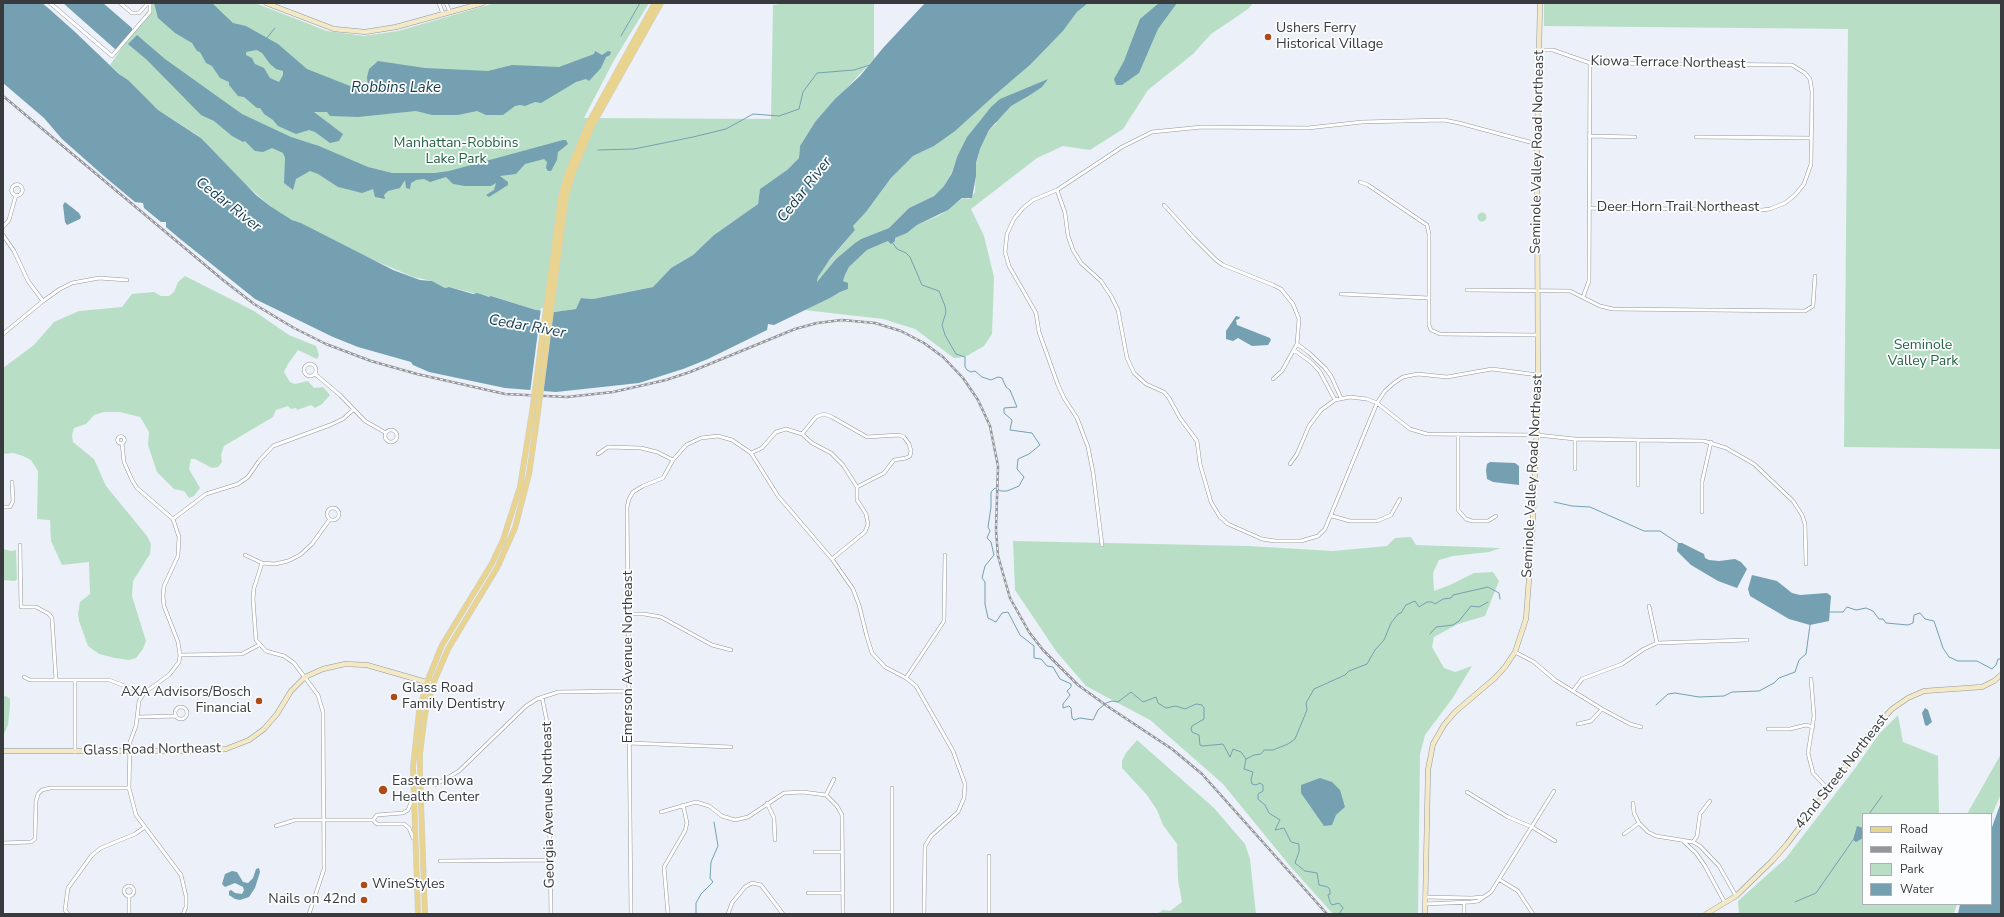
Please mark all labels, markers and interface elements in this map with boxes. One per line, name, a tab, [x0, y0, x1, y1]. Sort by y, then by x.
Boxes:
place label: Ushers Ferry Historical Village	[1276, 21, 1383, 54]
marker: Ushers Ferry Historical Village	[1263, 32, 1273, 42]
street label: Seminole Valley Road Northeast	[1528, 50, 1548, 254]
street label: Kiowa Terrace Northeast	[1591, 53, 1745, 73]
water label: Robbins Lake	[351, 79, 441, 97]
park label: Manhattan-Robbins Lake Park	[394, 136, 518, 168]
water label: Cedar River	[774, 154, 836, 226]
water label: Cedar River	[192, 174, 264, 236]
street label: Deer Horn Trail Northeast	[1597, 200, 1759, 216]
water label: Cedar River	[487, 311, 567, 343]
park label: Seminole Valley Park	[1888, 338, 1958, 370]
street label: Seminole Valley Road Northeast	[1519, 374, 1547, 578]
street label: Emerson Avenue Northeast	[621, 571, 637, 743]
place label: Glass Road Family Dentistry	[402, 681, 505, 714]
place label: AXA Advisors/Bosch Financial	[121, 685, 251, 718]
marker: Glass Road Family Dentistry	[389, 692, 399, 702]
marker: AXA Advisors/Bosch Financial	[254, 696, 264, 706]
street label: 42nd Street Northeast	[1792, 711, 1892, 833]
street label: Georgia Avenue Northeast	[539, 721, 559, 889]
street label: Glass Road Northeast	[83, 740, 221, 760]
place label: Eastern Iowa Health Center	[392, 774, 480, 806]
marker: Eastern Iowa Health Center	[377, 784, 389, 796]
legend	[1862, 813, 1992, 905]
text: Road	[1900, 821, 1928, 837]
text: Railway	[1900, 841, 1943, 857]
text: Park	[1900, 861, 1924, 877]
place label: WineStyles	[372, 877, 445, 893]
marker: WineStyles	[359, 880, 369, 890]
text: Water	[1900, 881, 1934, 897]
place label: Nails on 42nd	[268, 892, 356, 908]
marker: Nails on 42nd	[359, 895, 369, 905]

